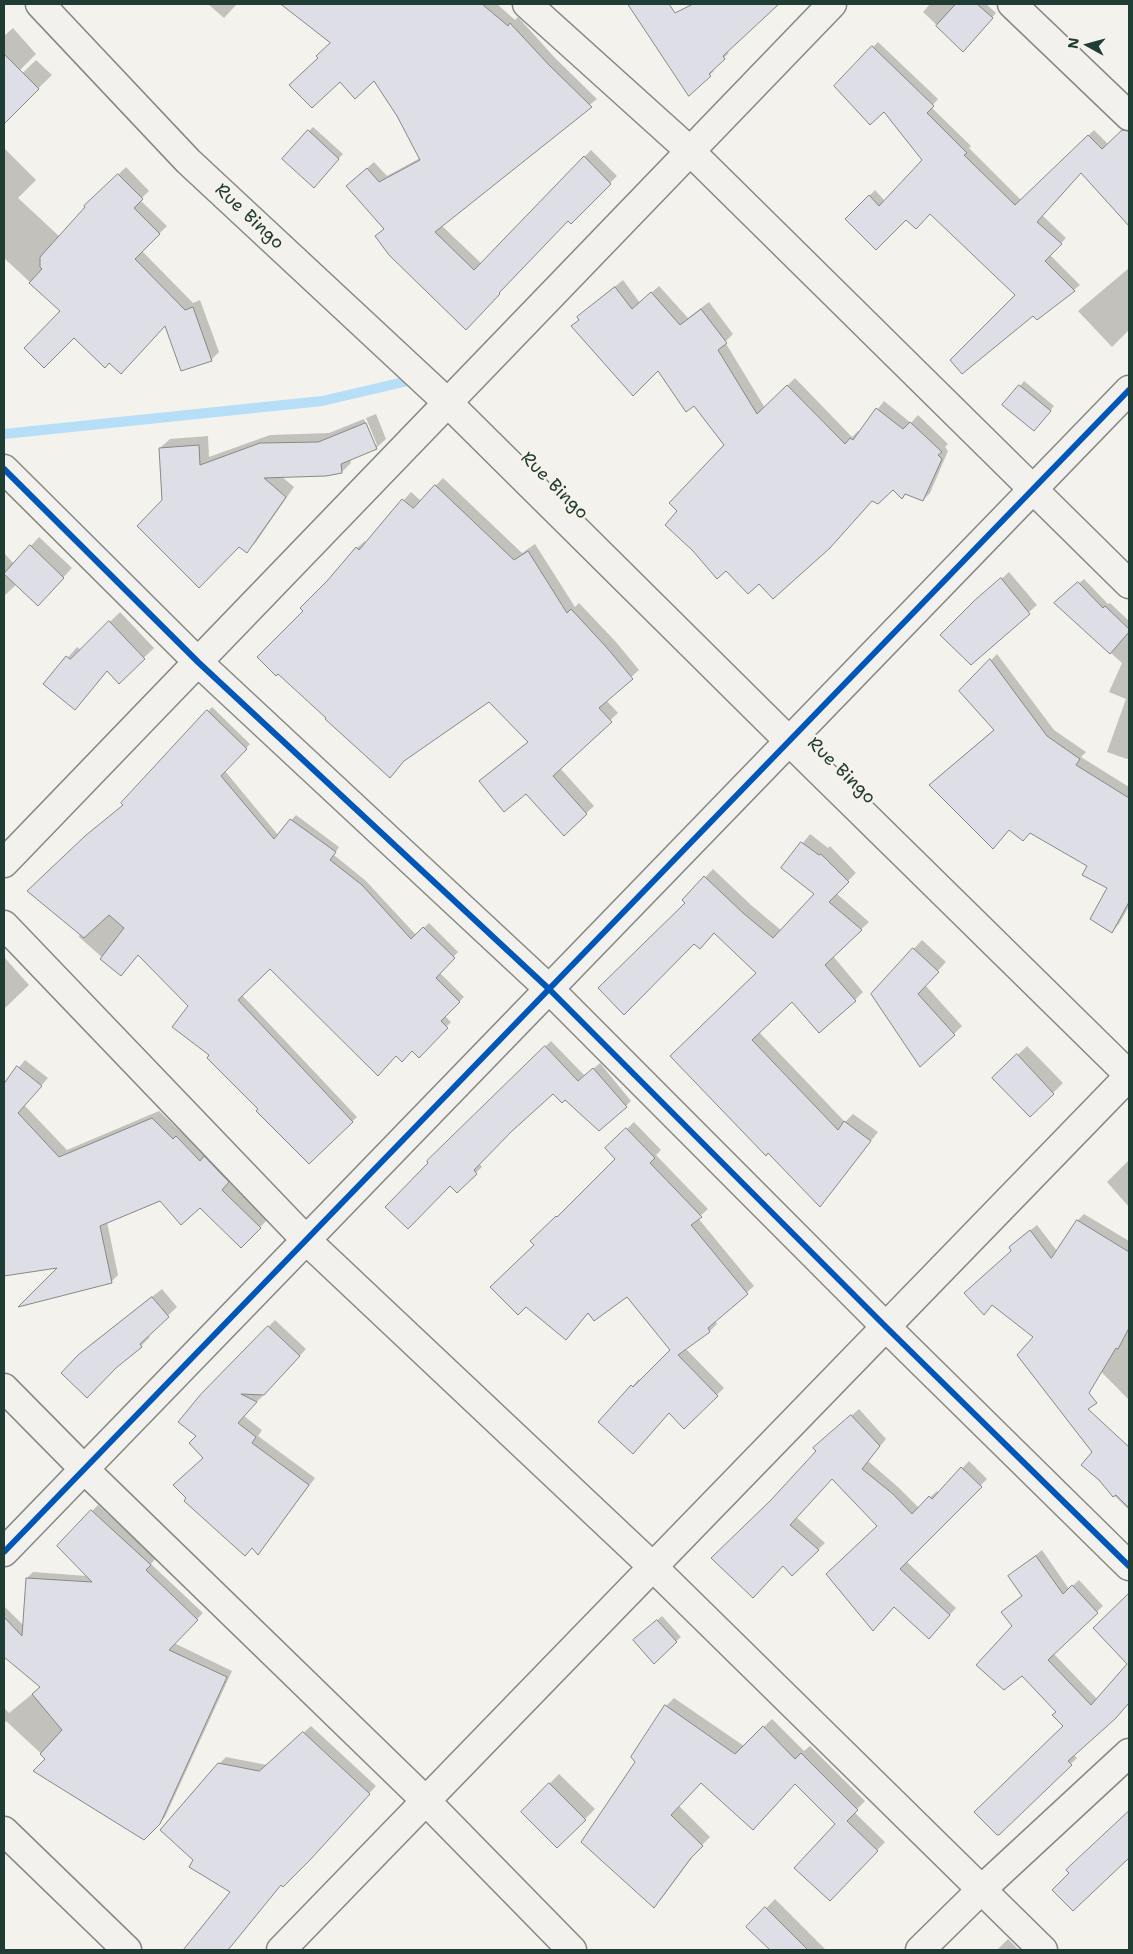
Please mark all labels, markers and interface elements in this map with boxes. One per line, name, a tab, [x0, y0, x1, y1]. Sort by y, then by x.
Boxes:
north arrow	[1063, 20, 1113, 70]
text: N	[1064, 37, 1083, 50]
street label: Rue Bingo	[210, 180, 288, 254]
street label: Rue Bingo	[516, 448, 592, 524]
street label: Rue Bingo	[802, 733, 880, 809]

